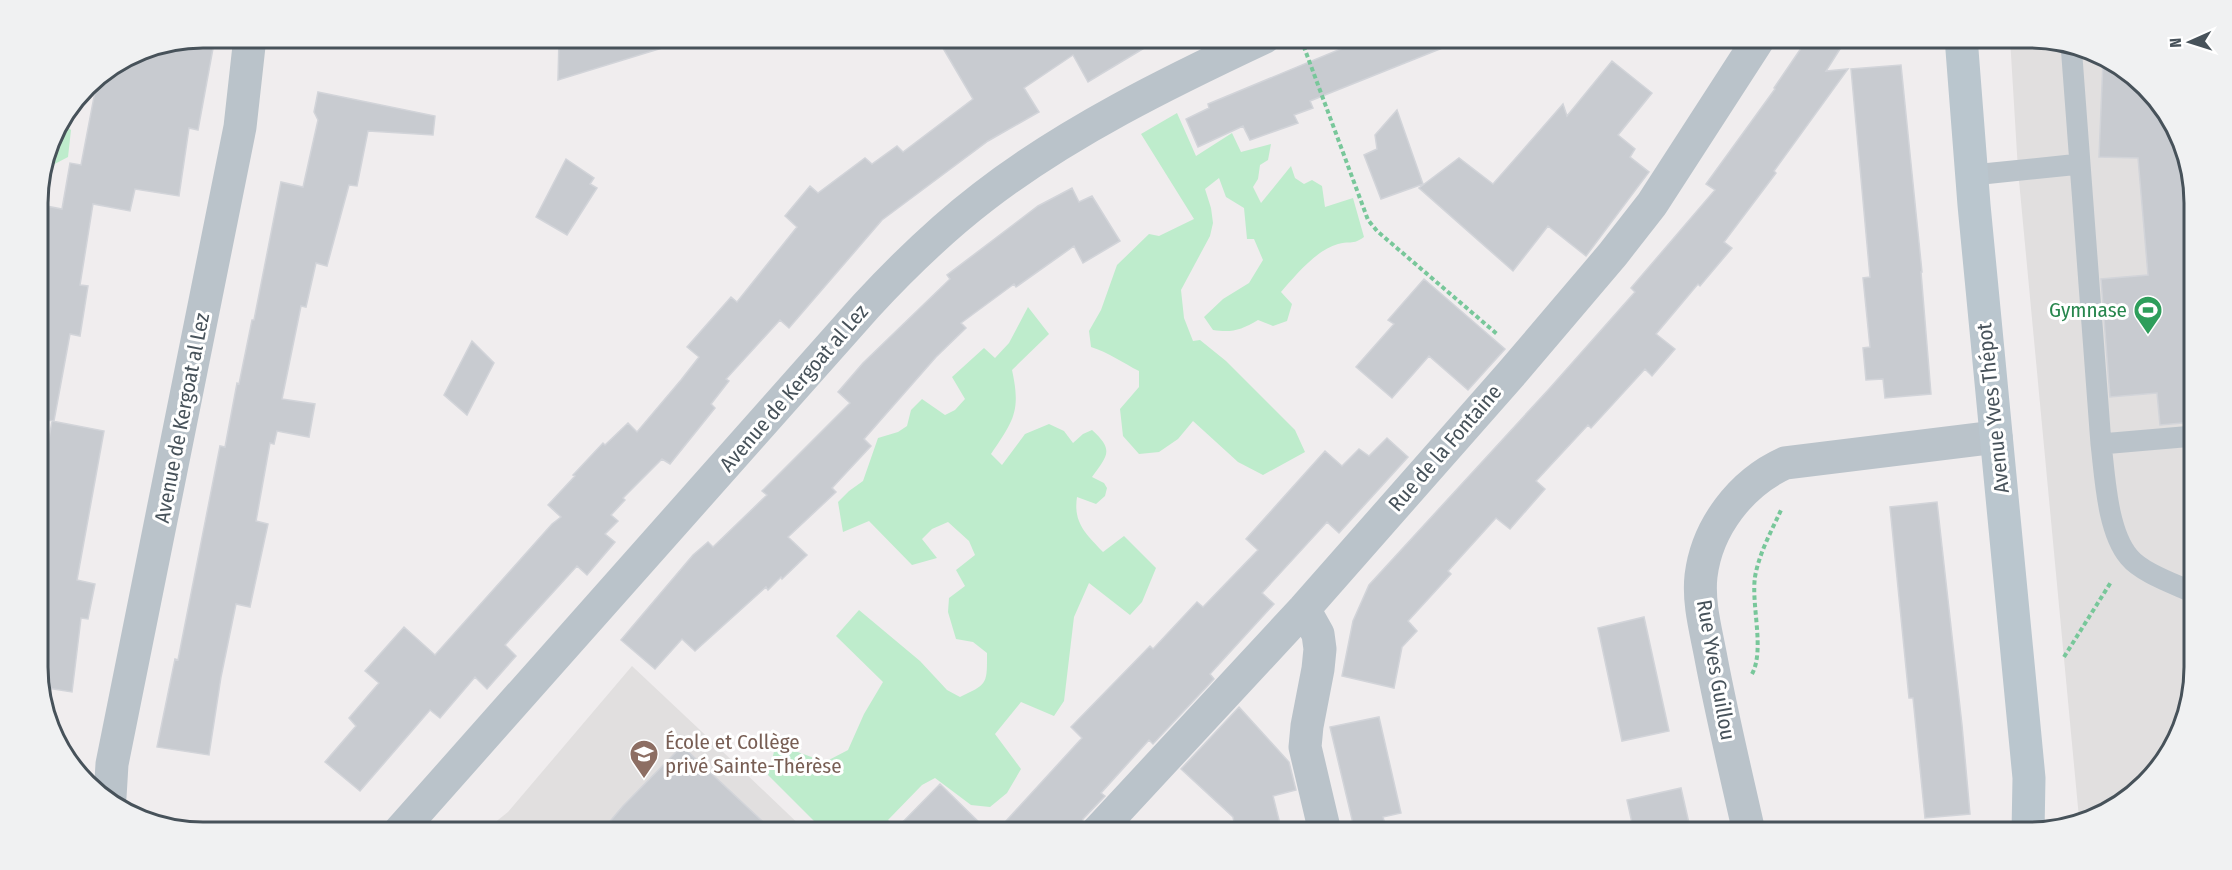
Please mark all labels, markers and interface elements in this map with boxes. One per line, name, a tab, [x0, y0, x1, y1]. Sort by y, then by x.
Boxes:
north arrow	[2160, 12, 2220, 72]
text: N	[2166, 37, 2185, 48]
sports icon: Gymnase	[2132, 294, 2164, 336]
place label: Gymnase	[2049, 297, 2127, 323]
street label: Avenue de Kergoat al Lez	[714, 299, 874, 477]
street label: Avenue de Kergoat al Lez	[149, 311, 215, 525]
street label: Avenue Yves Thépot	[1971, 321, 2015, 495]
street label: Rue de la Fontaine	[1383, 379, 1507, 517]
street label: Rue Yves Guillou	[1691, 598, 1741, 742]
place label: École et Collège privé Sainte-Thérèse	[665, 729, 842, 779]
school or university icon: École et Collège privé Sainte-Thérèse	[628, 738, 660, 780]

